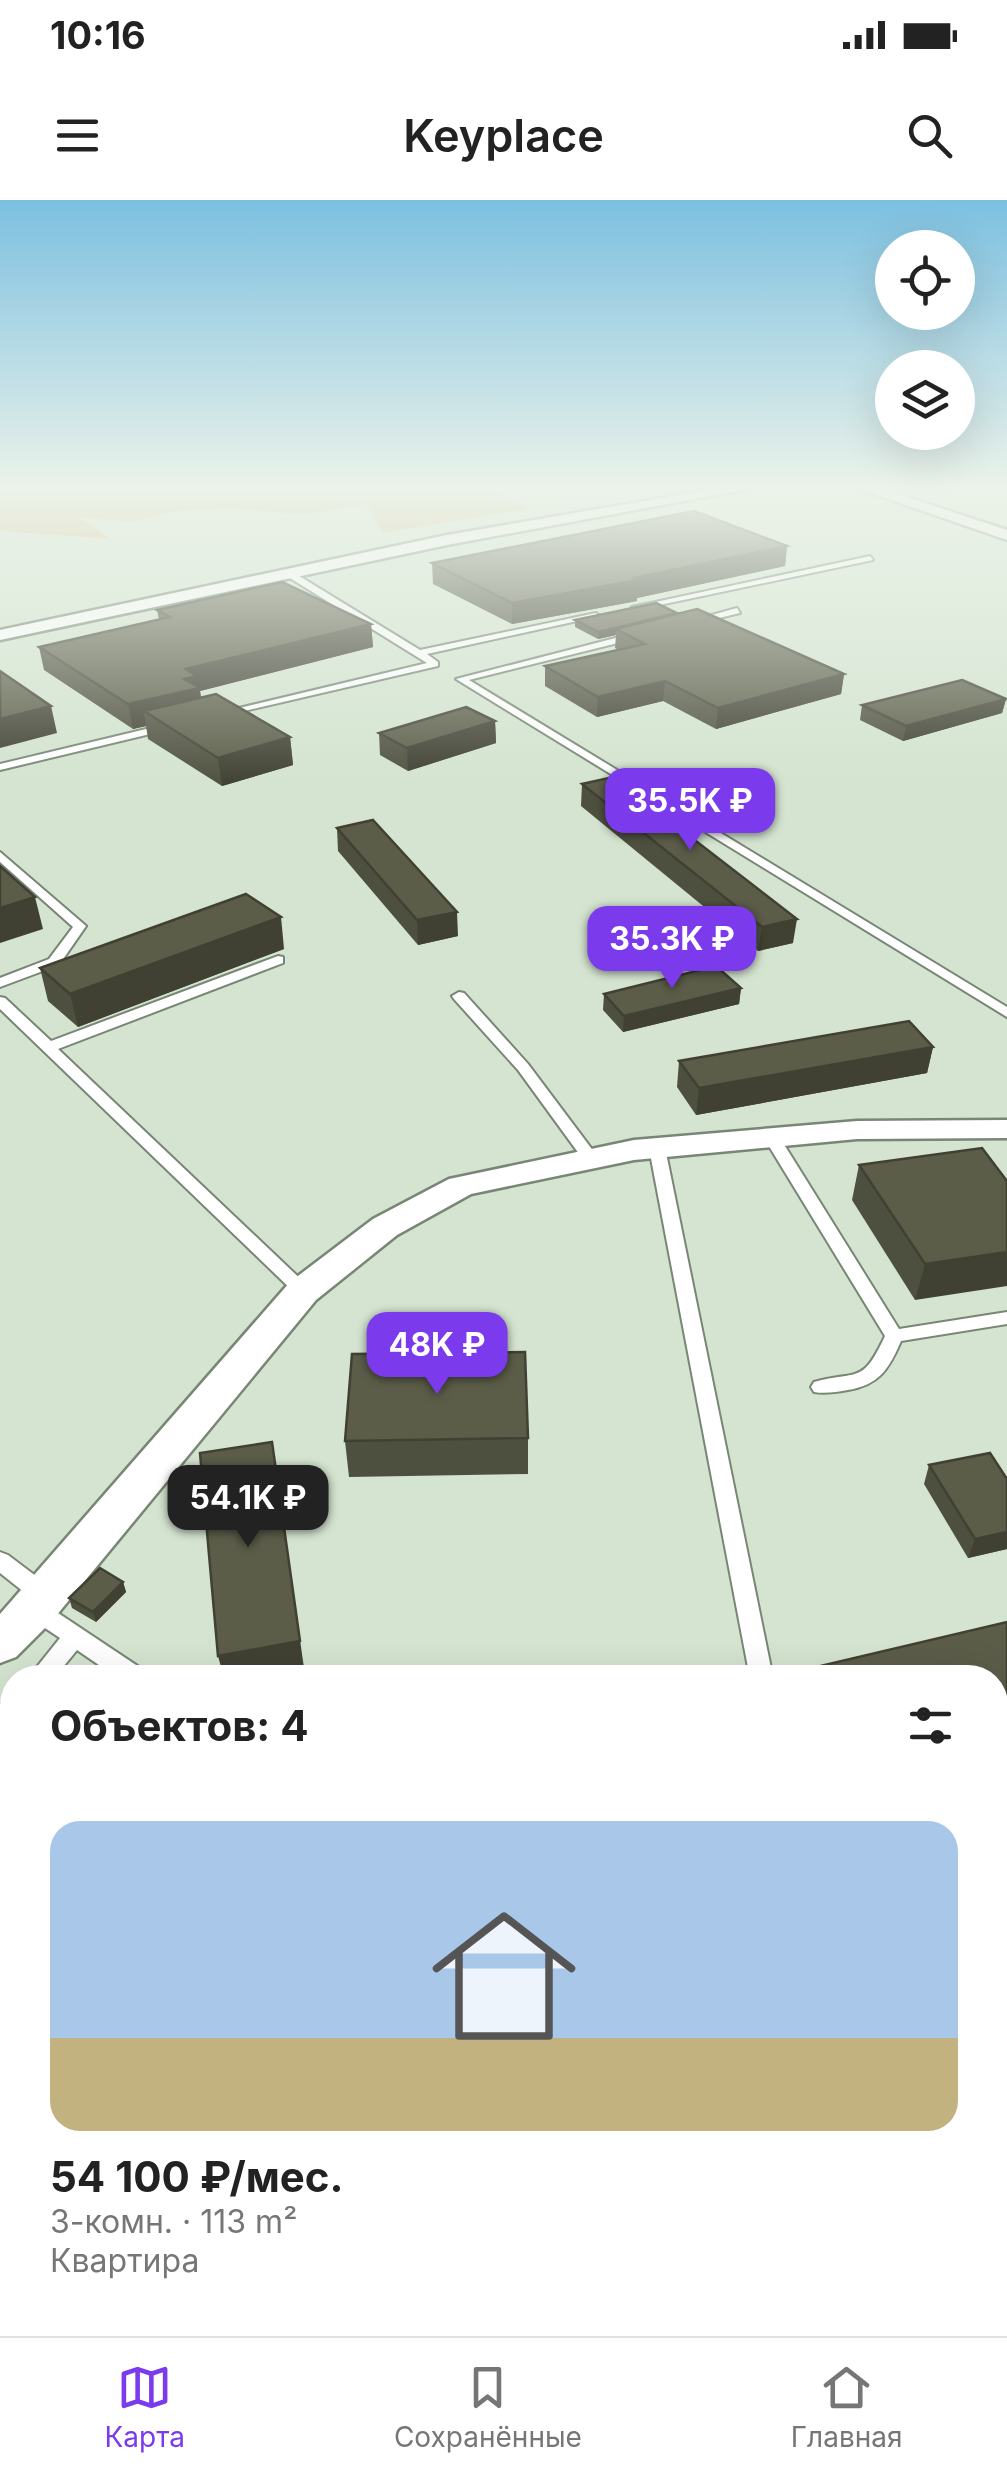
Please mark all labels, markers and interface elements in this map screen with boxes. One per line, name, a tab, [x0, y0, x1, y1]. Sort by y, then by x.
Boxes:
text: 10:16	[50, 12, 146, 58]
icon: menu	[50, 108, 105, 163]
text: Keyplace	[403, 108, 604, 163]
icon: search	[902, 108, 957, 163]
map controls	[875, 230, 975, 450]
button: locate	[875, 230, 975, 330]
button: layers	[875, 350, 975, 450]
pin: 35.5K ₽	[598, 768, 782, 853]
text: 35.5K ₽	[627, 781, 753, 820]
pin: 35.3K ₽	[580, 906, 764, 991]
text: 35.3K ₽	[609, 919, 735, 958]
pin: 48K ₽	[367, 1312, 507, 1397]
text: 48K ₽	[389, 1325, 485, 1364]
pin: 54.1K ₽	[156, 1465, 340, 1550]
text: 54.1K ₽	[190, 1478, 306, 1517]
icon: filters	[903, 1698, 958, 1753]
text: Объектов: 4	[50, 1700, 309, 1751]
icon: home	[414, 1886, 594, 2066]
text: 54 100 ₽/мес.	[50, 2151, 344, 2202]
text: 3-комн. · 113 m²	[50, 2202, 297, 2241]
text: Квартира	[50, 2241, 199, 2280]
tab: Карта	[104, 2360, 185, 2454]
tab: Сохранённые	[394, 2360, 582, 2454]
tab: Главная	[791, 2360, 903, 2454]

